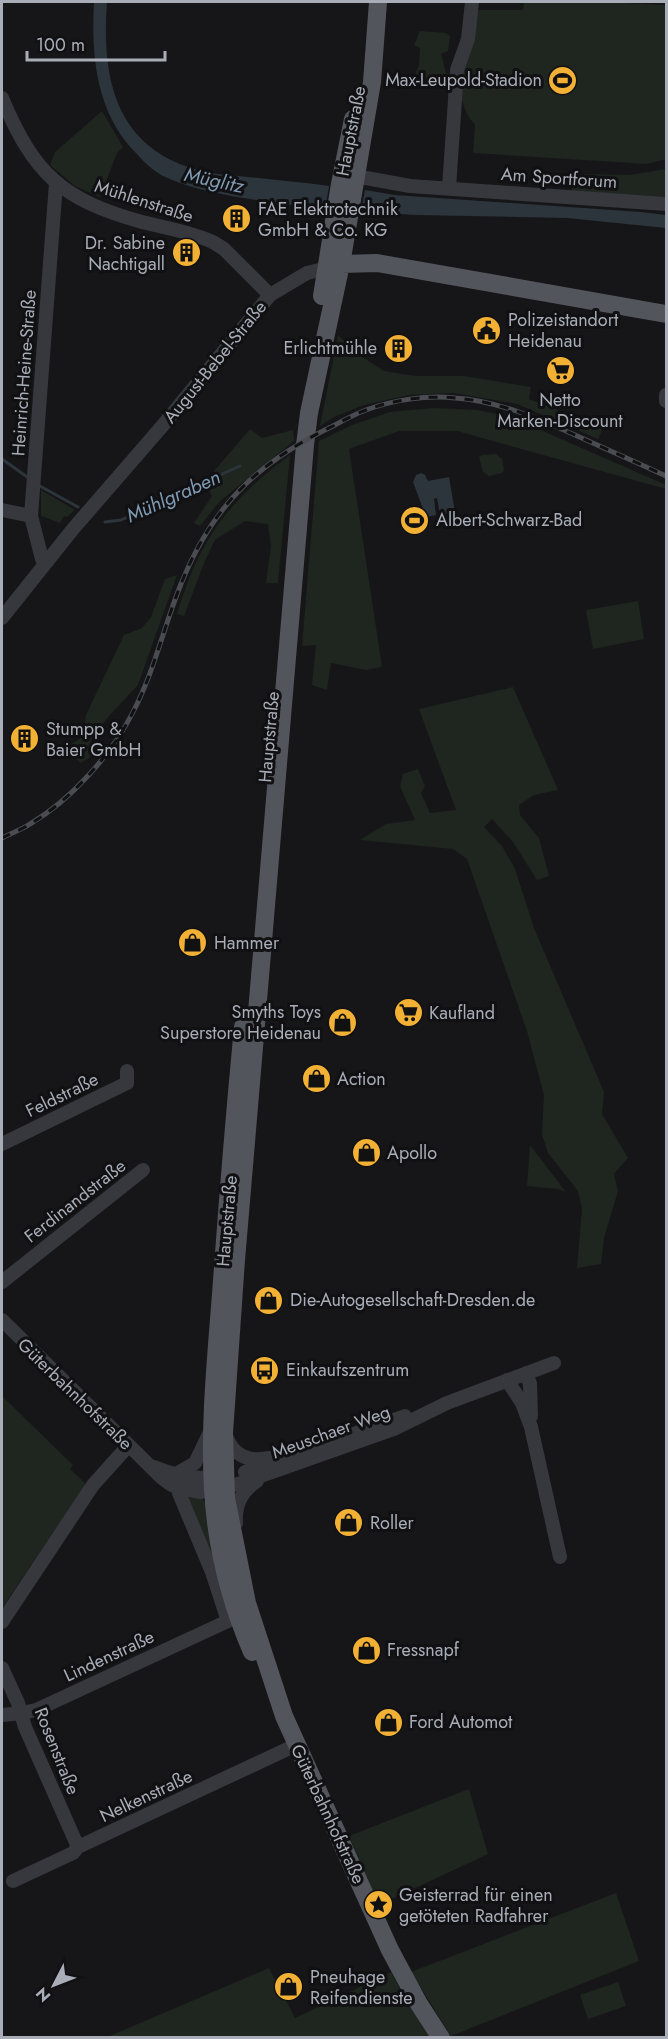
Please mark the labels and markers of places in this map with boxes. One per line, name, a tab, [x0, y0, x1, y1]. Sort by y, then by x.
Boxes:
sports icon: Max-Leupold-Stadion	[547, 64, 579, 96]
place label: Max-Leupold-Stadion	[385, 67, 542, 93]
place label: FAE Elektrotechnik GmbH & Co. KG	[258, 196, 398, 243]
building icon: FAE Elektrotechnik GmbH & Co. KG	[221, 203, 253, 235]
place label: Dr. Sabine Nachtigall	[85, 230, 165, 277]
building icon: Dr. Sabine Nachtigall	[170, 237, 202, 269]
place label: Polizeistandort Heidenau	[508, 307, 619, 354]
public building icon: Polizeistandort Heidenau	[471, 314, 503, 346]
building icon: Erlichtmühle	[382, 332, 414, 364]
place label: Erlichtmühle	[283, 335, 377, 361]
supermarket icon: Netto Marken-Discount	[544, 355, 576, 387]
place label: Netto Marken-Discount	[497, 387, 623, 434]
sports icon: Albert-Schwarz-Bad	[399, 504, 431, 536]
place label: Albert-Schwarz-Bad	[436, 507, 582, 533]
place label: Stumpp & Baier GmbH	[46, 716, 141, 763]
building icon: Stumpp & Baier GmbH	[9, 723, 41, 755]
shop icon: Hammer	[177, 927, 209, 959]
place label: Hammer	[214, 930, 280, 956]
supermarket icon: Kaufland	[392, 997, 424, 1029]
place label: Smyths Toys Superstore Heidenau	[160, 999, 321, 1046]
place label: Kaufland	[429, 1000, 495, 1026]
shop icon: Smyths Toys Superstore Heidenau	[326, 1006, 358, 1038]
shop icon: Action	[300, 1063, 332, 1095]
place label: Action	[337, 1066, 386, 1092]
shop icon: Apollo	[350, 1137, 382, 1169]
place label: Apollo	[387, 1140, 437, 1166]
shop icon: Die-Autogesellschaft-Dresden.de	[253, 1284, 285, 1316]
place label: Die-Autogesellschaft-Dresden.de	[290, 1287, 535, 1313]
bus stop icon: Einkaufszentrum	[249, 1354, 281, 1386]
place label: Einkaufszentrum	[286, 1357, 409, 1383]
shop icon: Roller	[333, 1507, 365, 1539]
place label: Roller	[370, 1510, 414, 1536]
shop icon: Fressnapf	[350, 1634, 382, 1666]
place label: Fressnapf	[387, 1637, 460, 1663]
shop icon: Ford Automot	[372, 1706, 404, 1738]
place label: Ford Automot	[409, 1709, 513, 1735]
place label: Geisterrad für einen getöteten Radfahrer	[399, 1882, 553, 1929]
place icon: Geisterrad für einen getöteten Radfahrer	[362, 1889, 394, 1921]
place label: Pneuhage Reifendienste	[310, 1964, 412, 2011]
shop icon: Pneuhage Reifendienste	[273, 1971, 305, 2003]

